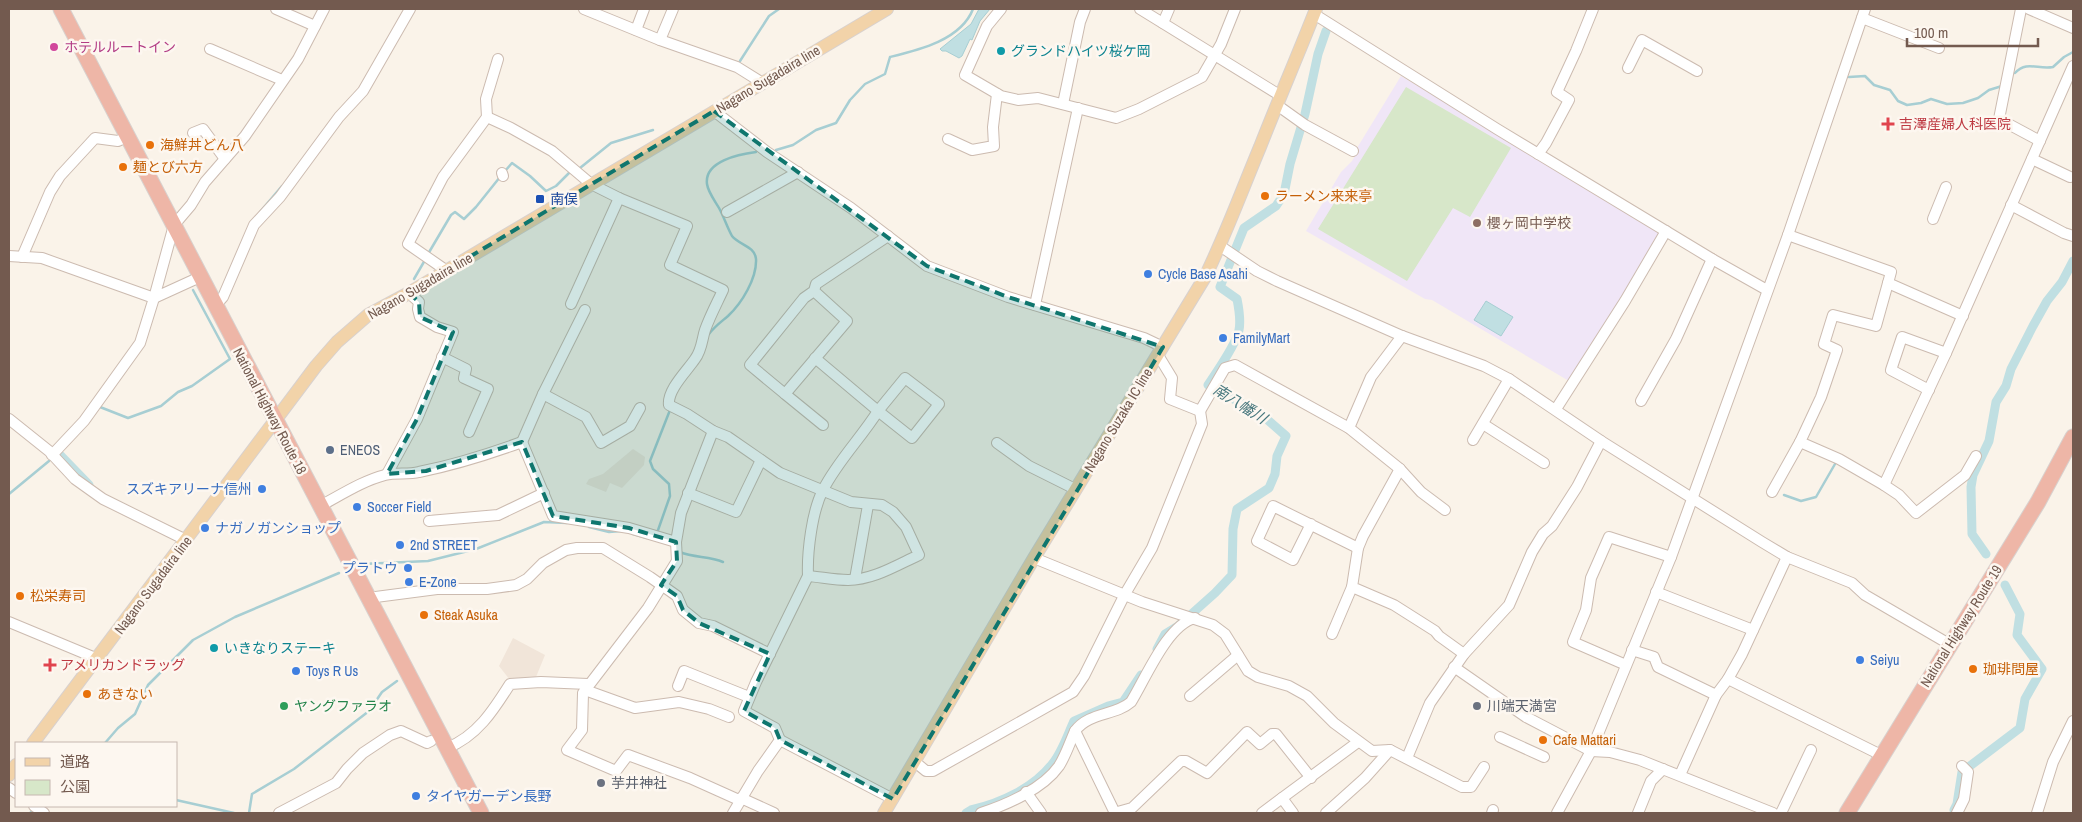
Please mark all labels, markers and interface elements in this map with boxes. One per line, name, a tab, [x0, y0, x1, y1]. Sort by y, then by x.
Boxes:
scale bar	[1907, 15, 2038, 47]
text: 100 m	[1914, 22, 1948, 43]
place label: ホテルルートイン	[64, 38, 176, 56]
marker: ホテルルートイン	[48, 41, 60, 53]
street label: Nagano Sugadaira line	[713, 41, 823, 117]
place label: グランドハイツ桜ケ岡	[1011, 42, 1151, 60]
marker: グランドハイツ桜ケ岡	[995, 45, 1007, 57]
place label: 吉澤産婦人科医院	[1899, 115, 2011, 133]
marker: 吉澤産婦人科医院	[1881, 117, 1895, 131]
place label: 海鮮丼どん八	[160, 136, 244, 154]
marker: 海鮮丼どん八	[144, 139, 156, 151]
place label: 麺とび六方	[133, 158, 203, 176]
marker: 麺とび六方	[117, 161, 129, 173]
place label: ラーメン来来亭	[1275, 187, 1372, 205]
place label: 南俣	[550, 190, 578, 208]
marker: ラーメン来来亭	[1259, 190, 1271, 202]
marker: 南俣	[534, 193, 546, 205]
place label: 櫻ヶ岡中学校	[1487, 214, 1571, 232]
marker: 櫻ヶ岡中学校	[1471, 217, 1483, 229]
street label: Nagano Sugadaira line	[364, 249, 476, 323]
place label: Cycle Base Asahi	[1158, 265, 1248, 283]
marker: Cycle Base Asahi	[1142, 268, 1154, 280]
place label: FamilyMart	[1233, 329, 1290, 347]
marker: FamilyMart	[1217, 332, 1229, 344]
street label: National Highway Route 18	[229, 345, 311, 477]
street label: Nagano Suzaka IC line	[1080, 365, 1156, 475]
water label: 南八幡川	[1209, 379, 1273, 429]
place label: ENEOS	[340, 441, 381, 459]
marker: ENEOS	[324, 444, 336, 456]
place label: スズキアリーナ信州	[126, 480, 252, 498]
marker: スズキアリーナ信州	[256, 483, 268, 495]
place label: Soccer Field	[367, 498, 431, 516]
marker: Soccer Field	[351, 501, 363, 513]
place label: ナガノガンショップ	[215, 519, 341, 537]
marker: ナガノガンショップ	[199, 522, 211, 534]
street label: Nagano Sugadaira line	[110, 532, 196, 638]
place label: 2nd STREET	[410, 536, 478, 554]
marker: 2nd STREET	[394, 539, 406, 551]
place label: プラトウ	[342, 559, 398, 577]
marker: プラトウ	[402, 562, 414, 574]
street label: National Highway Route 19	[1916, 562, 2006, 690]
place label: E-Zone	[419, 573, 457, 591]
marker: E-Zone	[403, 576, 415, 588]
place label: 松栄寿司	[30, 587, 86, 605]
marker: 松栄寿司	[14, 590, 26, 602]
place label: Steak Asuka	[434, 606, 498, 624]
marker: Steak Asuka	[418, 609, 430, 621]
place label: いきなりステーキ	[224, 639, 336, 657]
marker: いきなりステーキ	[208, 642, 220, 654]
place label: Seiyu	[1870, 651, 1899, 669]
marker: Seiyu	[1854, 654, 1866, 666]
place label: アメリカンドラッグ	[60, 656, 185, 674]
marker: アメリカンドラッグ	[44, 659, 56, 671]
place label: 珈琲問屋	[1983, 660, 2039, 678]
place label: Toys R Us	[306, 662, 359, 680]
marker: 珈琲問屋	[1967, 663, 1979, 675]
marker: Toys R Us	[290, 665, 302, 677]
place label: あきない	[97, 685, 153, 703]
marker: あきない	[81, 688, 93, 700]
place label: ヤングファラオ	[294, 697, 392, 715]
place label: 川端天満宮	[1487, 697, 1557, 715]
marker: ヤングファラオ	[278, 700, 290, 712]
marker: 川端天満宮	[1471, 700, 1483, 712]
place label: Cafe Mattari	[1553, 731, 1616, 749]
marker: Cafe Mattari	[1537, 734, 1549, 746]
legend	[15, 742, 178, 807]
text: 道路	[60, 751, 90, 772]
place label: 芋井神社	[611, 774, 667, 792]
text: 公園	[60, 776, 90, 797]
marker: 芋井神社	[595, 777, 607, 789]
place label: タイヤガーデン長野	[426, 787, 552, 805]
marker: タイヤガーデン長野	[410, 790, 422, 802]

